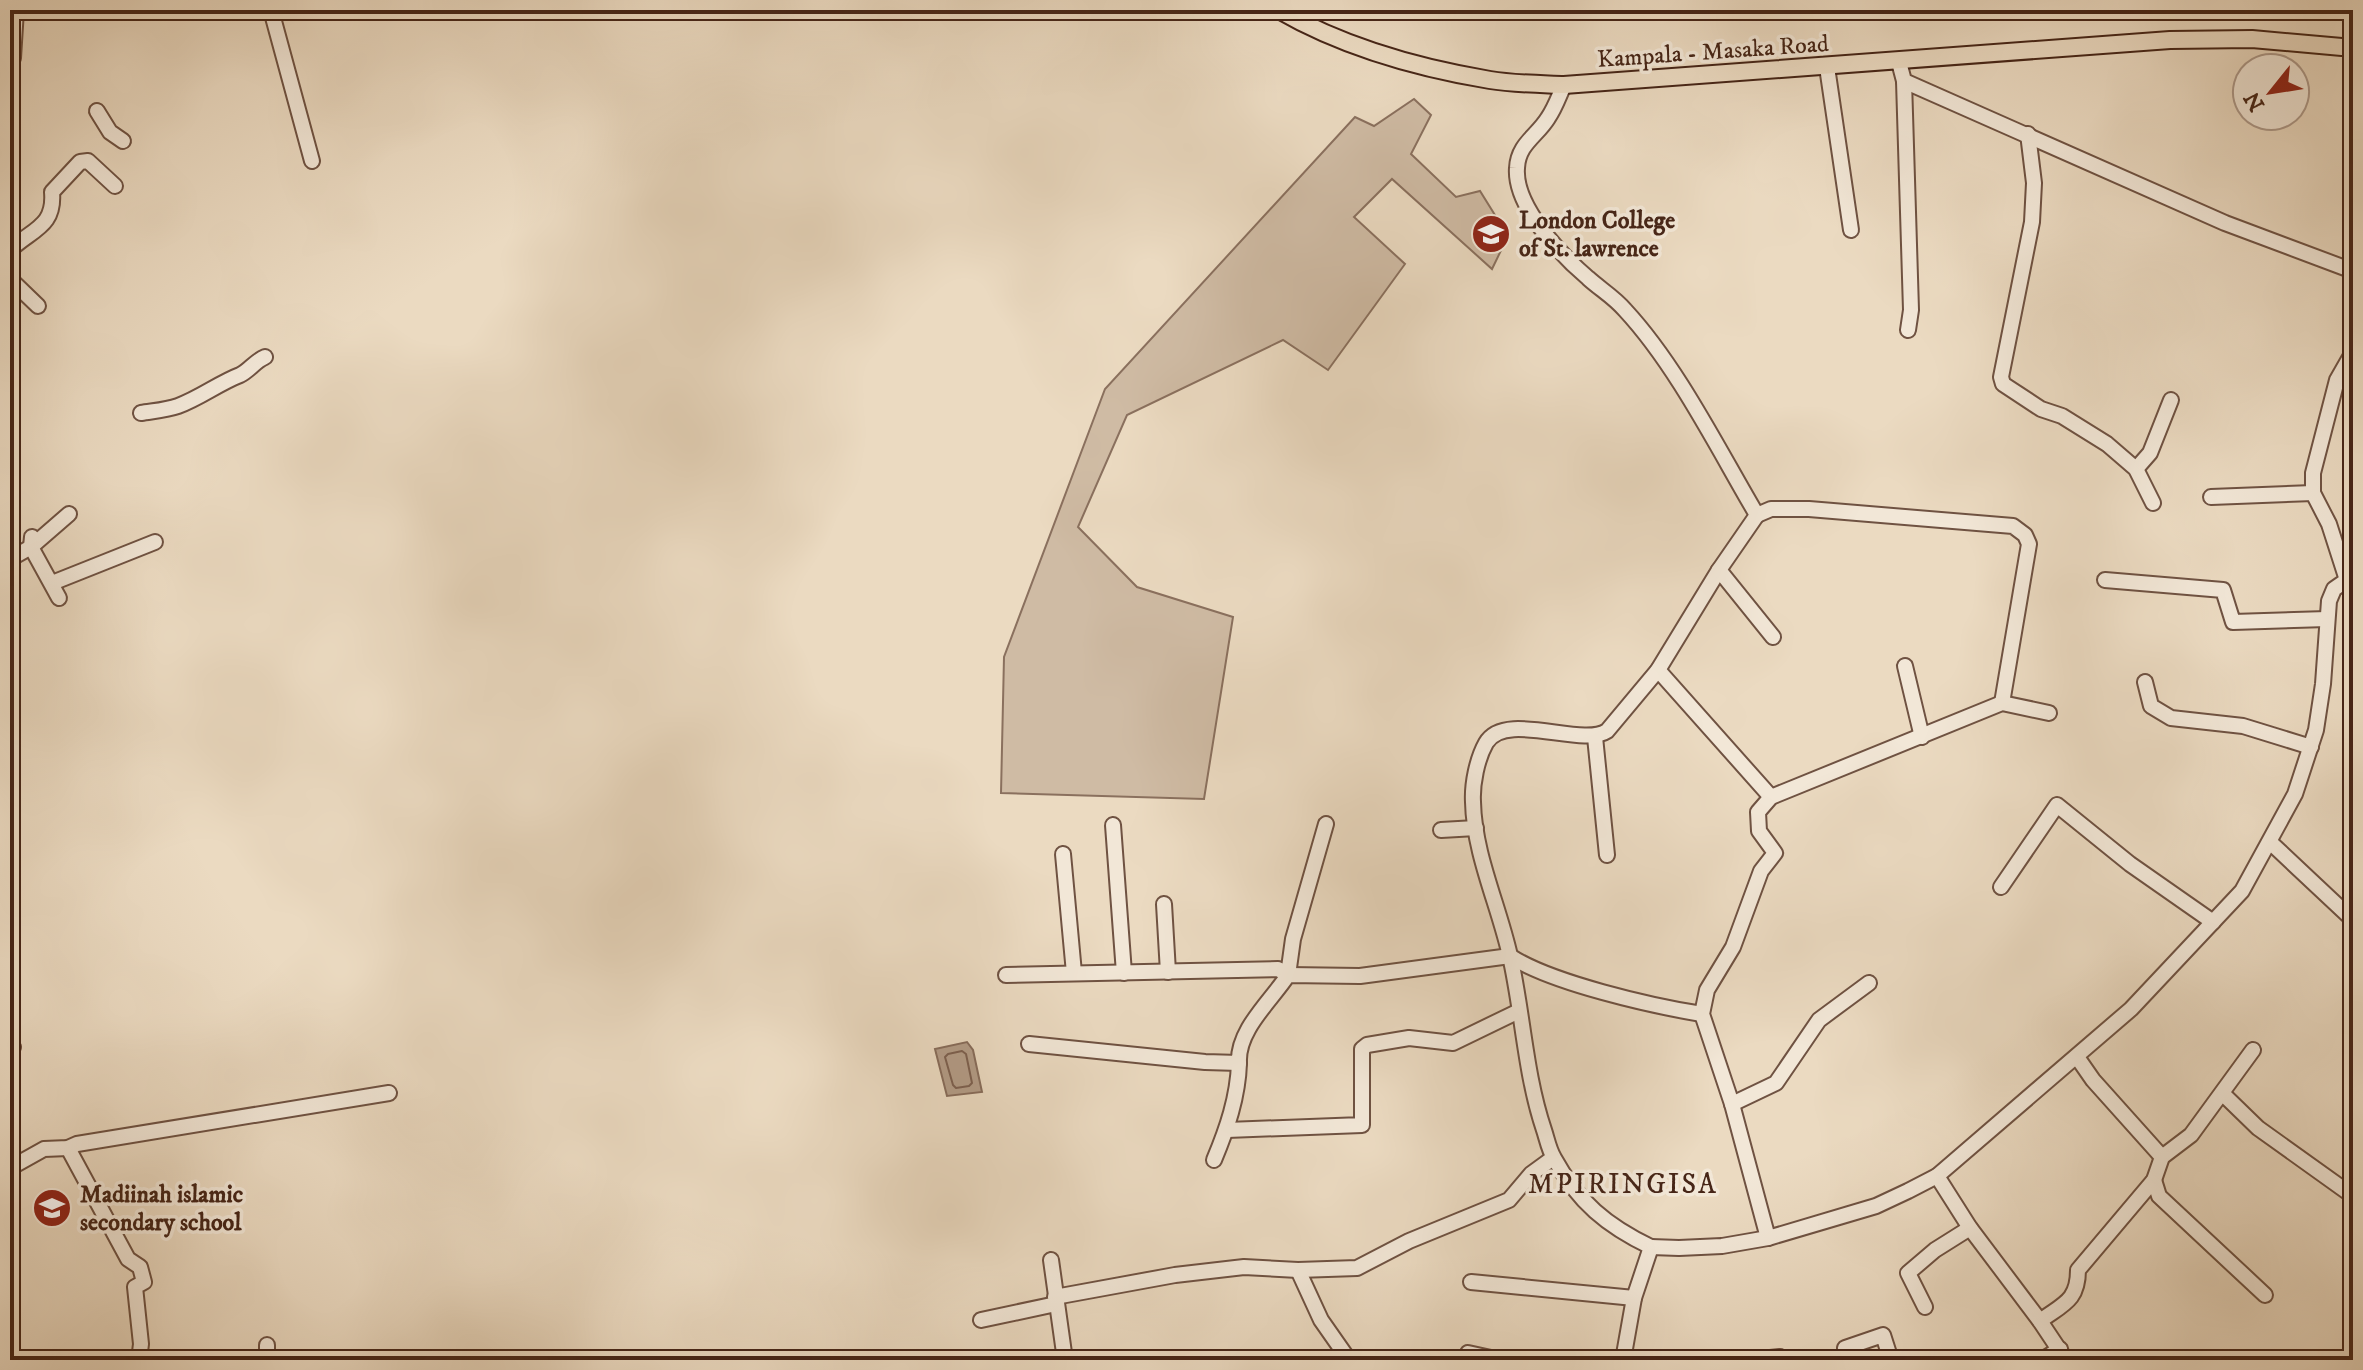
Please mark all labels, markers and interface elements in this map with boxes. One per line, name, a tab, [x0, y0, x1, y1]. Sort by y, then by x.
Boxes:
street label: Kampala - Masaka Road	[1596, 29, 1830, 75]
north arrow	[2231, 52, 2311, 132]
text: N	[2239, 87, 2271, 116]
place label: London College of St. lawrence	[1519, 206, 1675, 264]
school or university icon: London College of St. lawrence	[1470, 213, 1512, 255]
district label: MPIRINGISA	[1528, 1167, 1718, 1202]
place label: Madiinah islamic secondary school	[80, 1180, 244, 1238]
school or university icon: Madiinah islamic secondary school	[31, 1187, 73, 1229]

